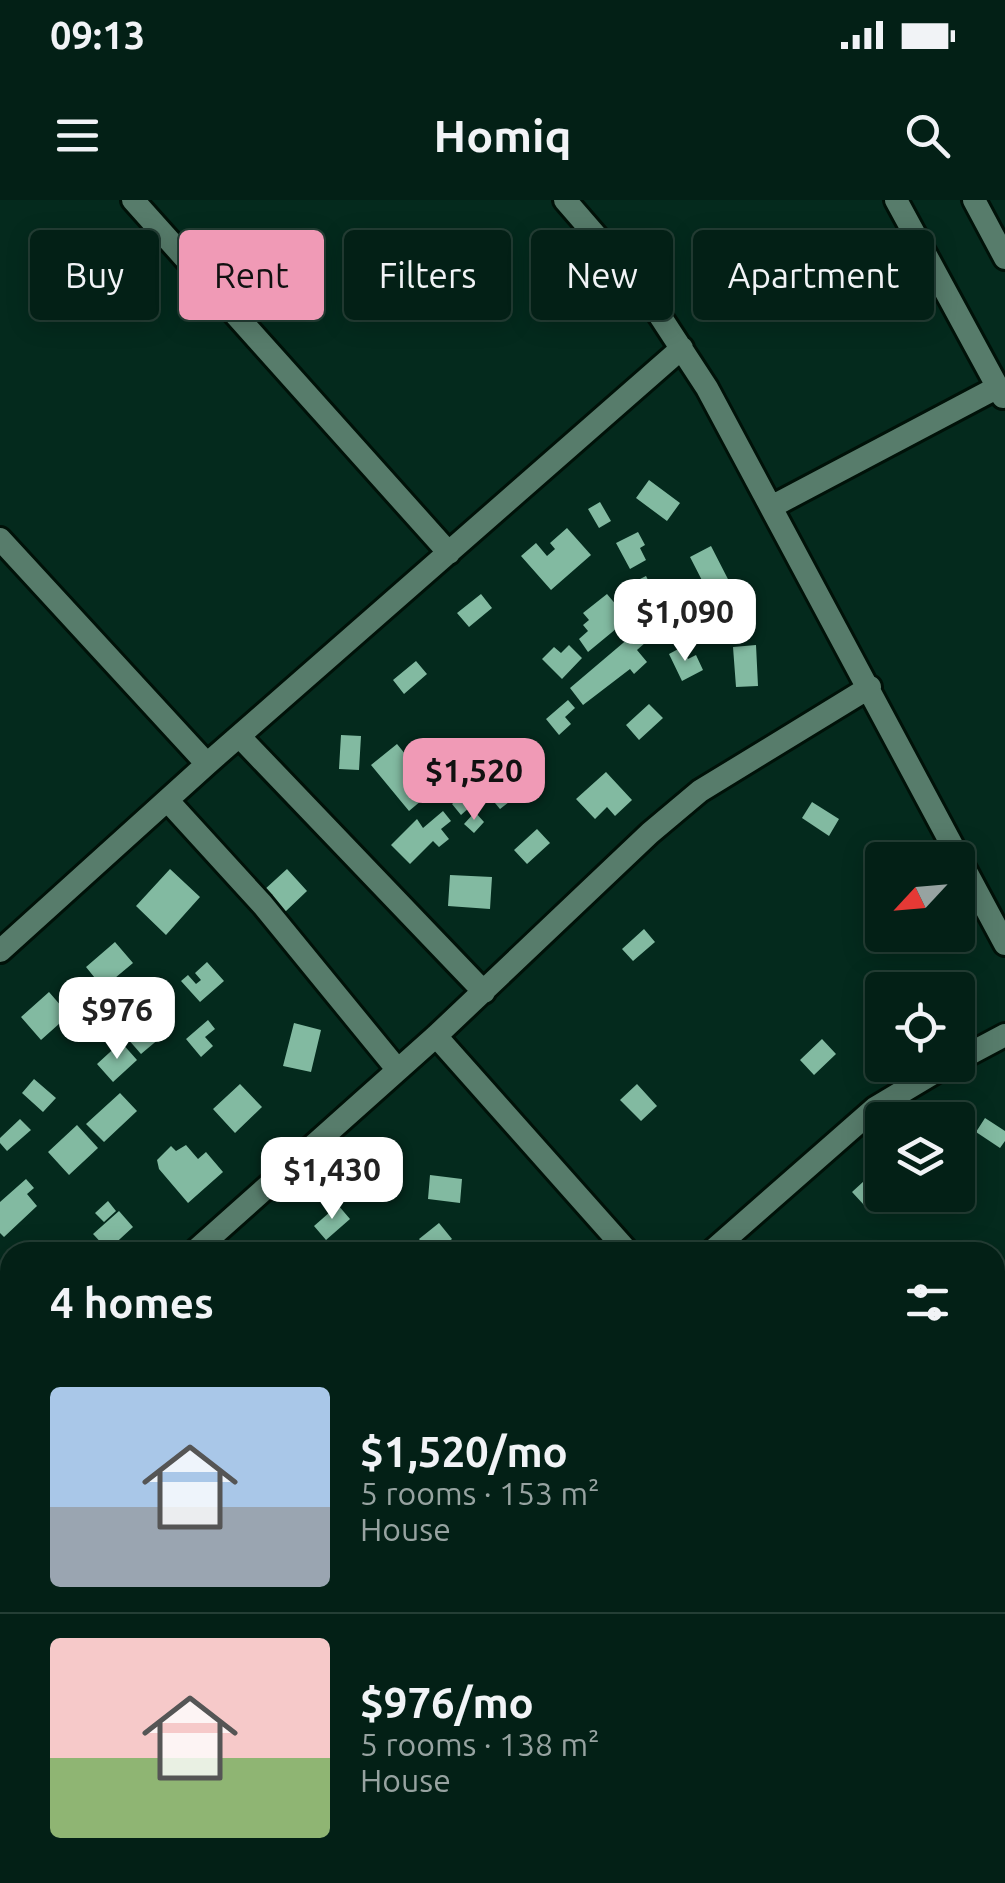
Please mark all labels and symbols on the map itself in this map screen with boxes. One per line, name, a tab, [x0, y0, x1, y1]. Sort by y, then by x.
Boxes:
pin: $1,090	[604, 579, 766, 664]
pin: $1,520	[393, 738, 555, 823]
north arrow	[865, 842, 975, 952]
pin: $976	[58, 977, 176, 1062]
pin: $1,430	[251, 1137, 413, 1222]

